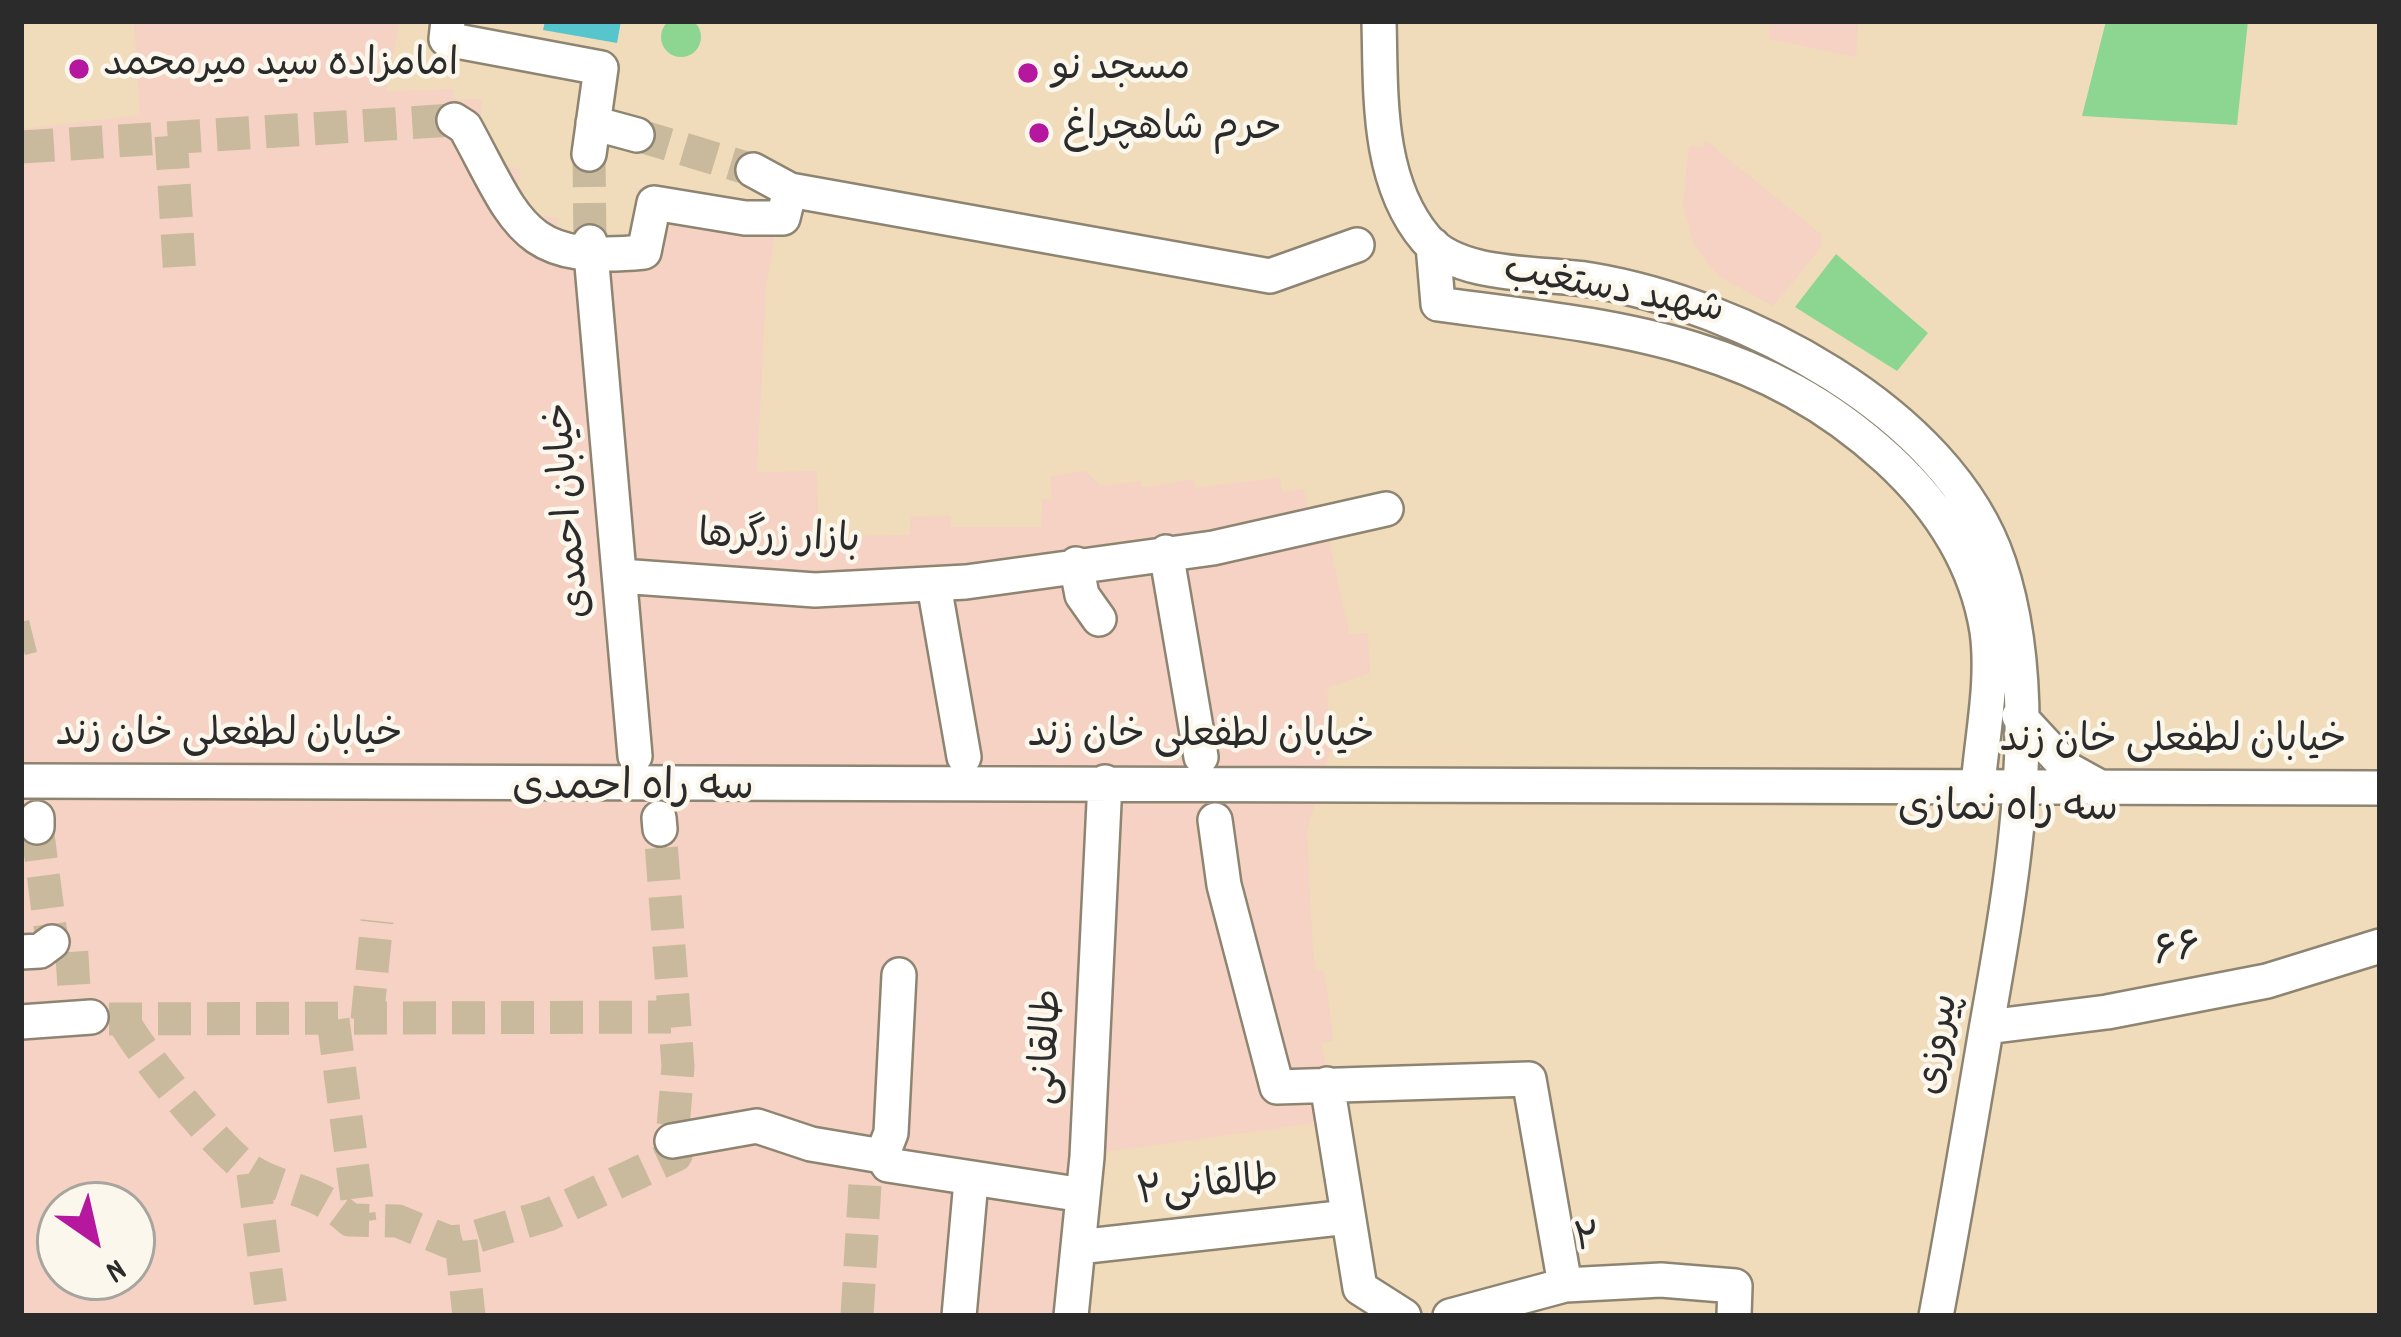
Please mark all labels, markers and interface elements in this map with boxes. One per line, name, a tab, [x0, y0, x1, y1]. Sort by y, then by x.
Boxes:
place label: امامزاده سید میرمحمد	[103, 46, 459, 92]
place label: مسجد نو	[1052, 50, 1190, 96]
marker: امامزاده سید میرمحمد	[66, 56, 92, 82]
marker: مسجد نو	[1015, 60, 1041, 86]
place label: حرم شاهچراغ	[1063, 110, 1282, 156]
marker: حرم شاهچراغ	[1026, 120, 1052, 146]
street label: شهید دستغیب	[1499, 250, 1727, 338]
street label: خیابان احمدی	[540, 400, 606, 620]
street label: بازار زرگرها	[697, 516, 861, 568]
street label: خیابان لطفعلی خان زند	[56, 716, 402, 762]
street label: خیابان لطفعلی خان زند	[1028, 717, 1374, 763]
street label: خیابان لطفعلی خان زند	[2000, 722, 2346, 768]
district label: سه راه احمدی	[512, 767, 754, 817]
district label: سه راه نمازی	[1898, 788, 2118, 838]
street label: ۶۶	[2151, 927, 2205, 981]
street label: طالقانی	[1025, 988, 1077, 1106]
street label: پیروزی	[1910, 991, 1974, 1099]
street label: طالقانی۲	[1135, 1159, 1281, 1221]
north arrow	[36, 1181, 156, 1301]
street label: ۲	[1572, 1219, 1602, 1267]
text: N	[95, 1245, 135, 1293]

